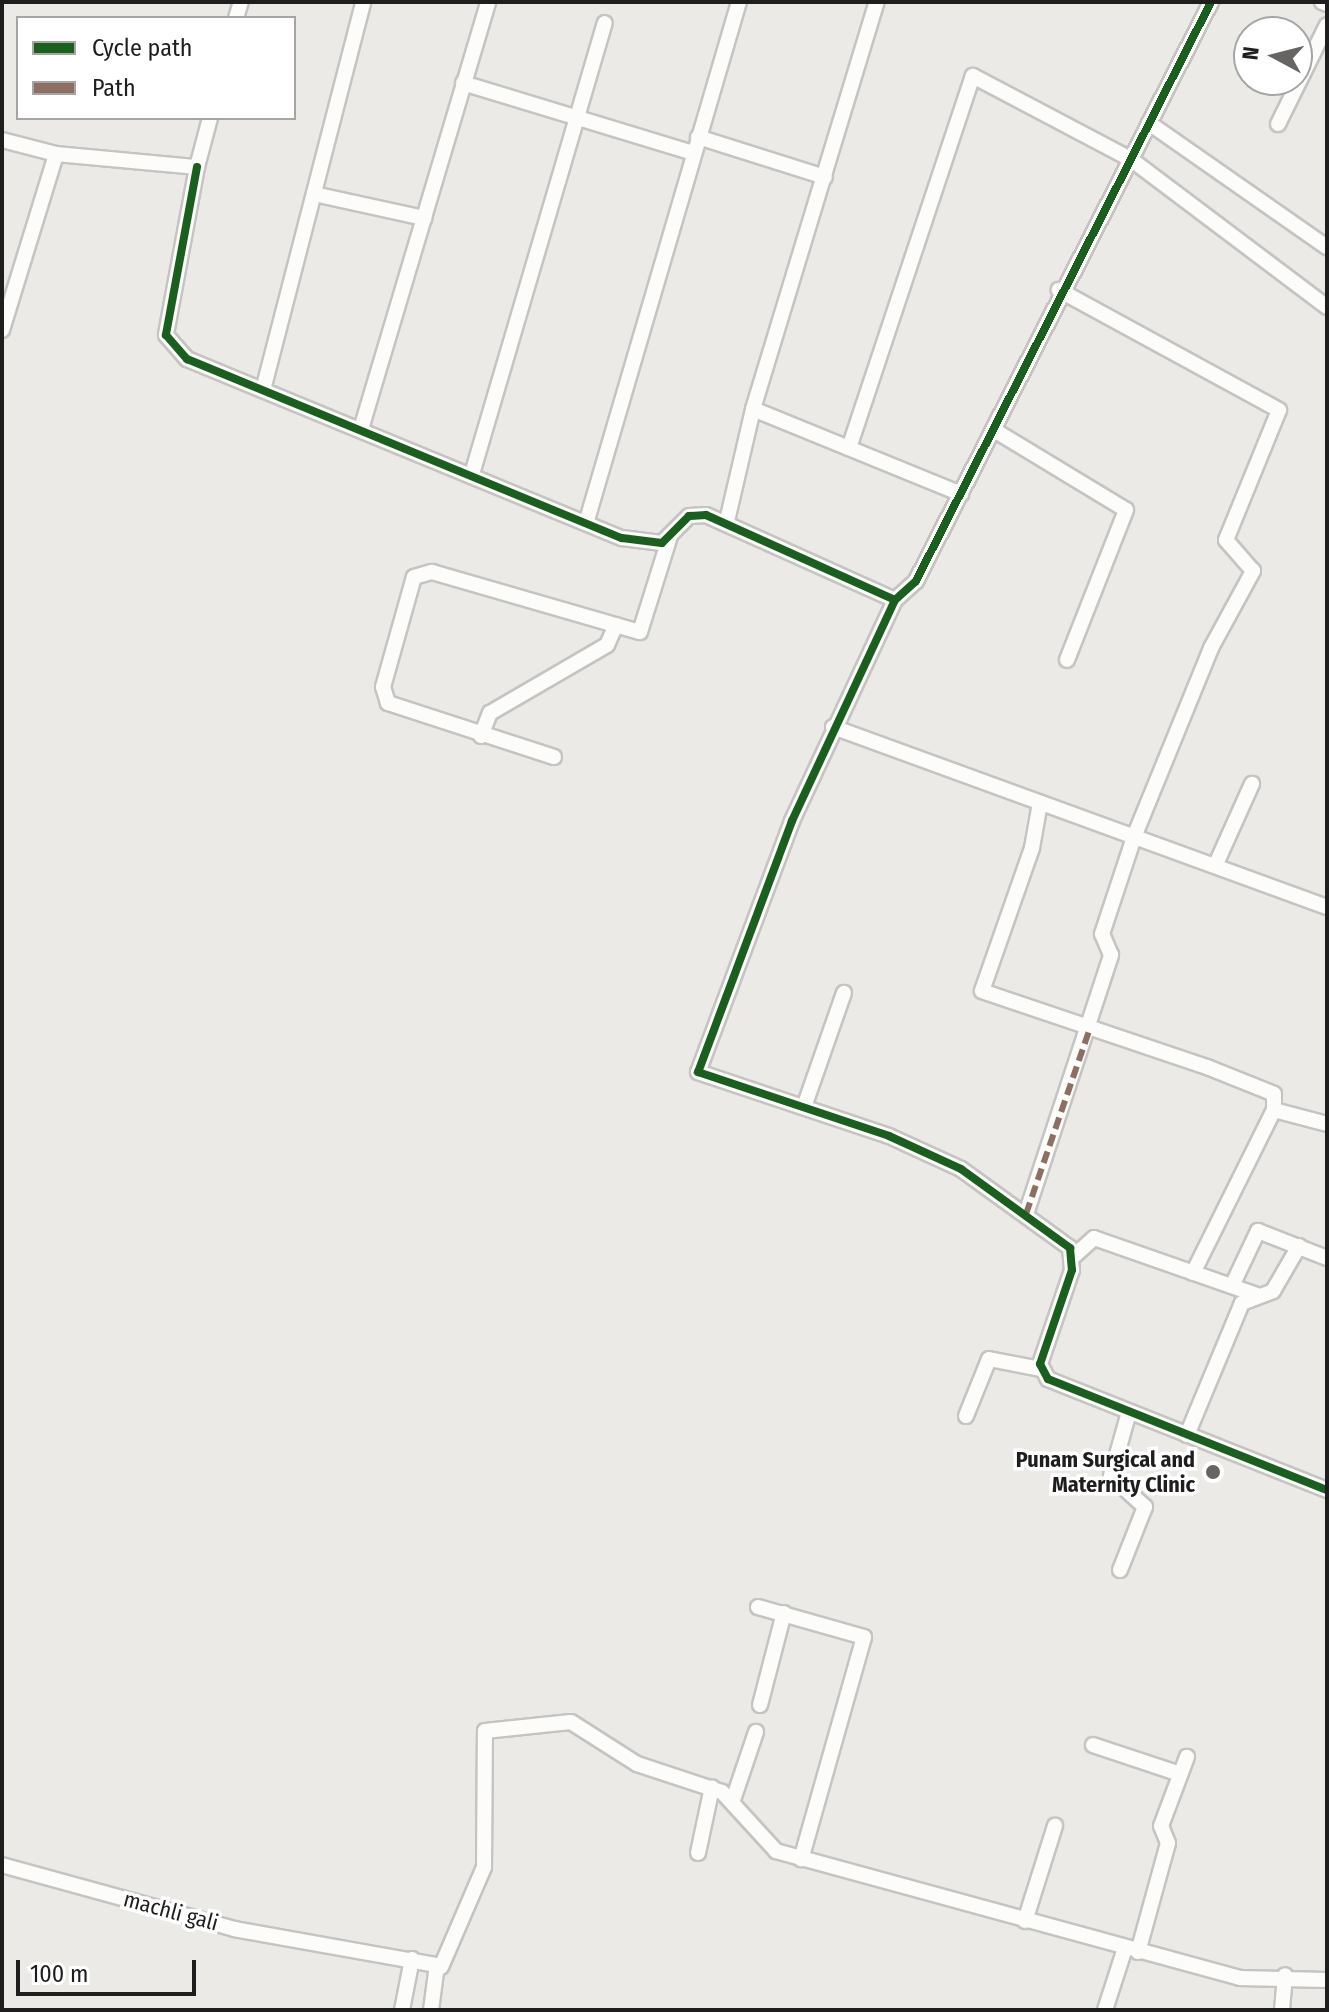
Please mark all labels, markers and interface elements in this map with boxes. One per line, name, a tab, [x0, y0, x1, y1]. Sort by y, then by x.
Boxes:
legend	[16, 16, 296, 120]
north arrow	[1233, 16, 1313, 96]
text: Cycle path	[92, 34, 192, 62]
text: N	[1236, 45, 1265, 61]
text: Path	[92, 74, 136, 102]
place label: Punam Surgical and Maternity Clinic	[1016, 1446, 1195, 1498]
marker: Punam Surgical and Maternity Clinic	[1202, 1461, 1224, 1483]
street label: machli gali	[121, 1886, 221, 1936]
scale bar	[20, 1944, 200, 1994]
text: 100 m	[30, 1960, 88, 1988]

